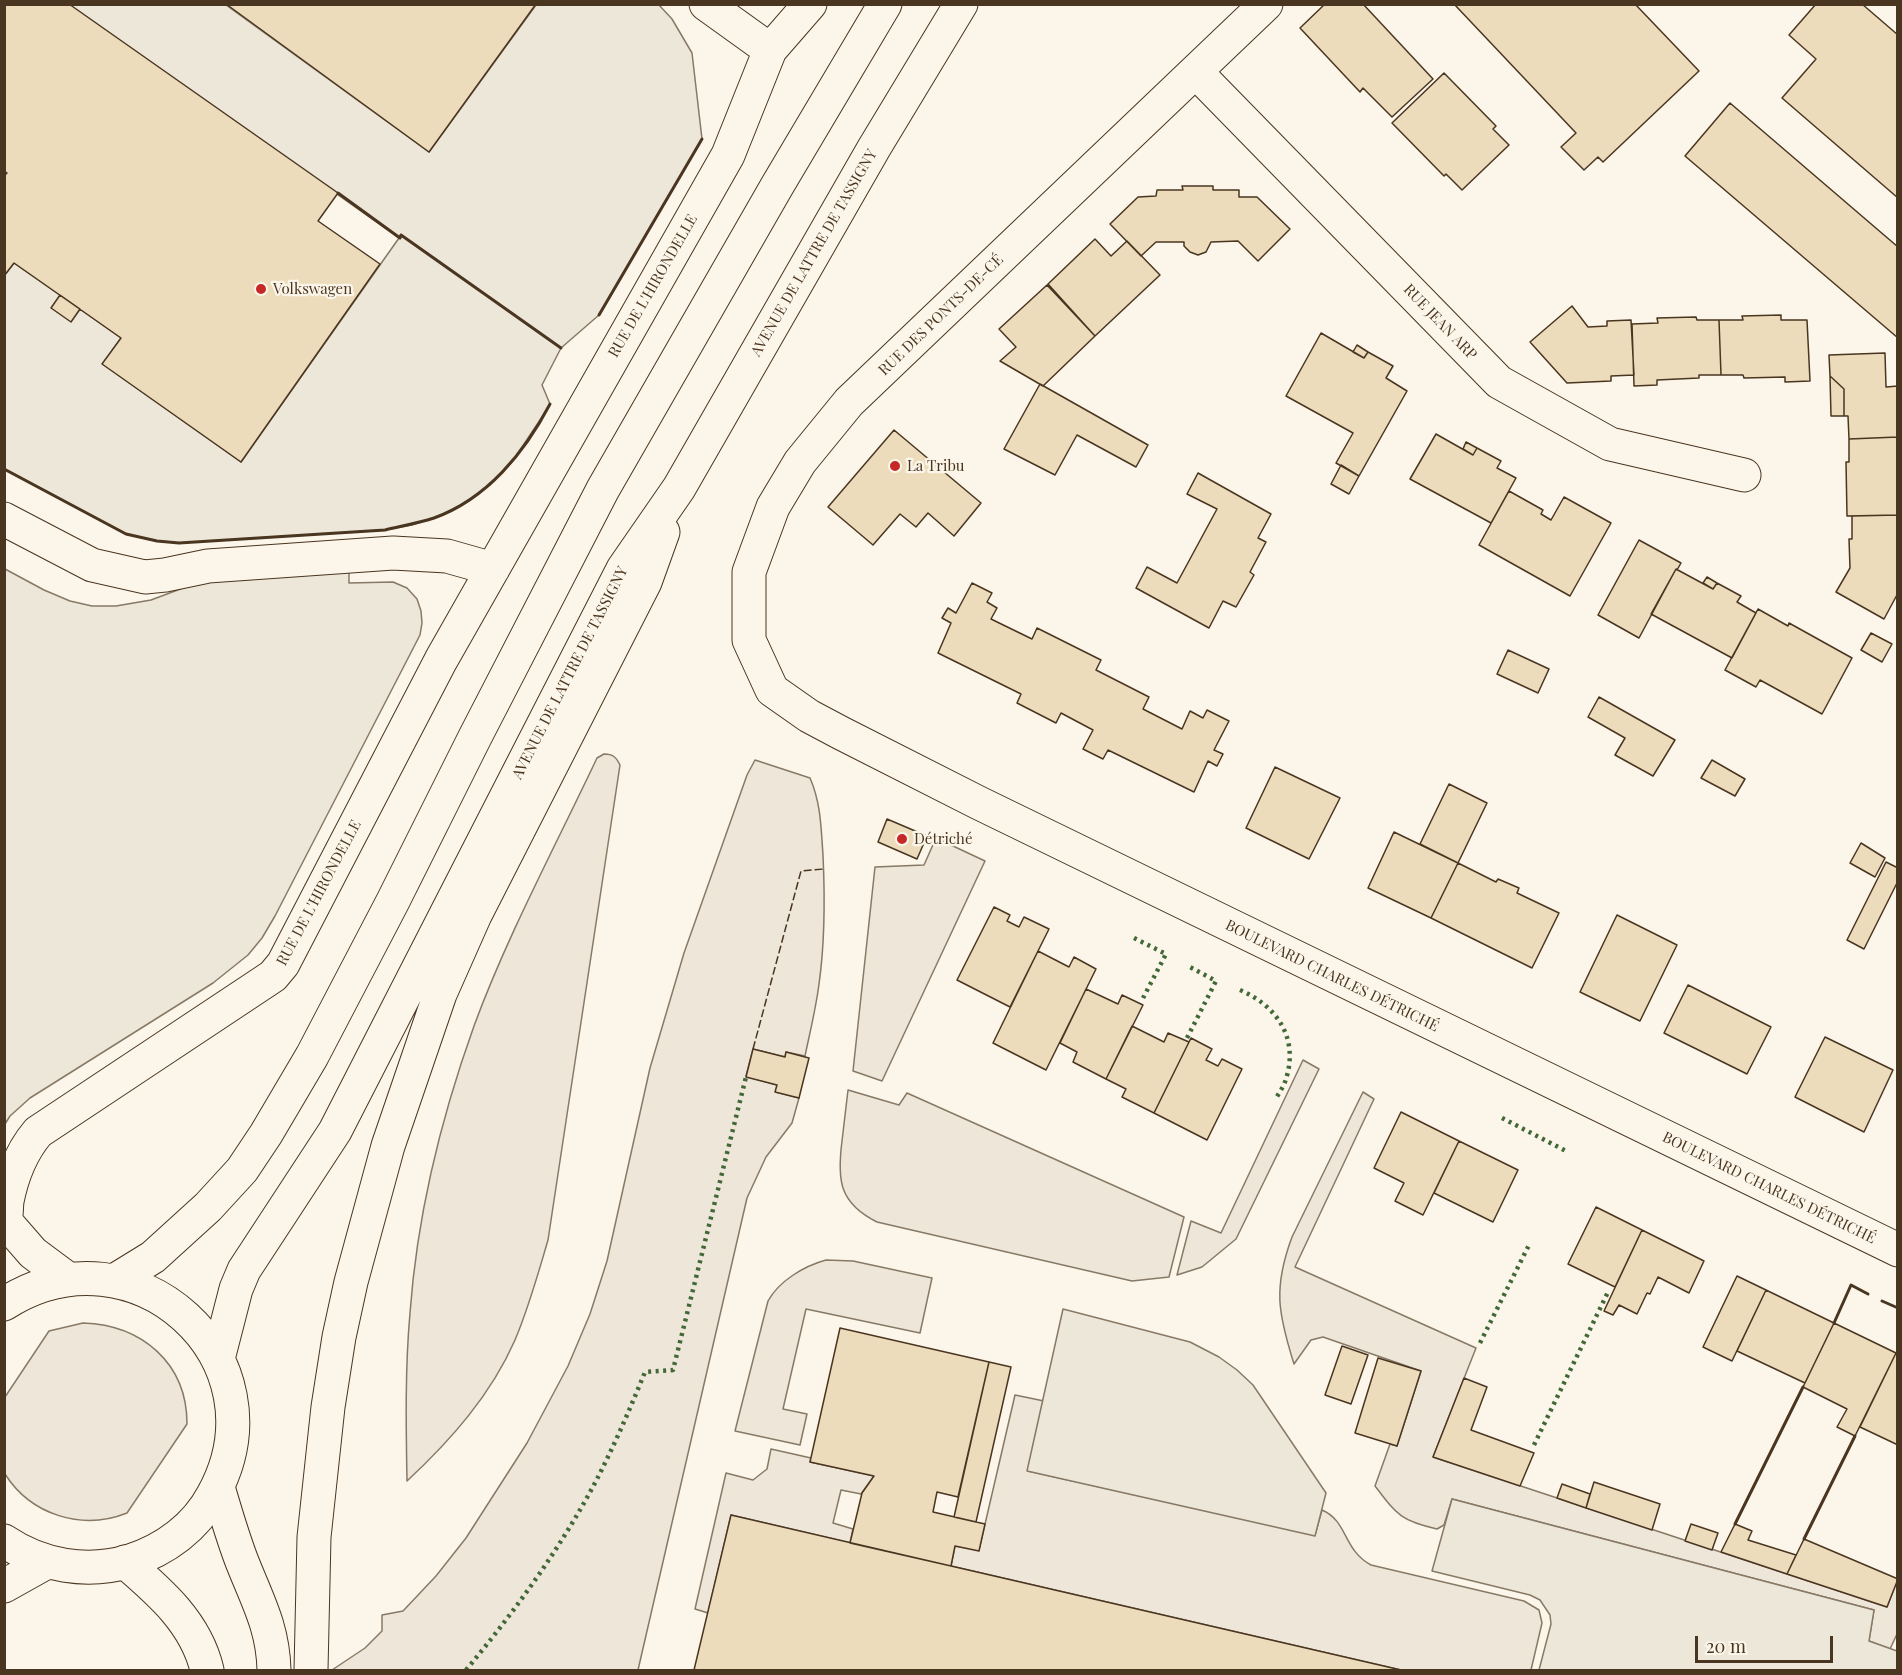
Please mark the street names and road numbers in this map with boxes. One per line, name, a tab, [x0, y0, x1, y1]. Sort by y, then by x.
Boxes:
street label: AVENUE DE LATTRE DE TASSIGNY	[747, 146, 881, 360]
street label: RUE DE L'HIRONDELLE	[605, 211, 701, 361]
street label: RUE DES PONTS-DE-CÉ	[875, 251, 1007, 379]
street label: RUE JEAN ARP	[1400, 281, 1480, 363]
street label: AVENUE DE LATTRE DE TASSIGNY	[508, 564, 632, 782]
street label: RUE DE L'HIRONDELLE	[273, 817, 365, 969]
street label: BOULEVARD CHARLES DÉTRICHÉ	[1222, 916, 1442, 1036]
street label: BOULEVARD CHARLES DÉTRICHÉ	[1659, 1128, 1879, 1248]

